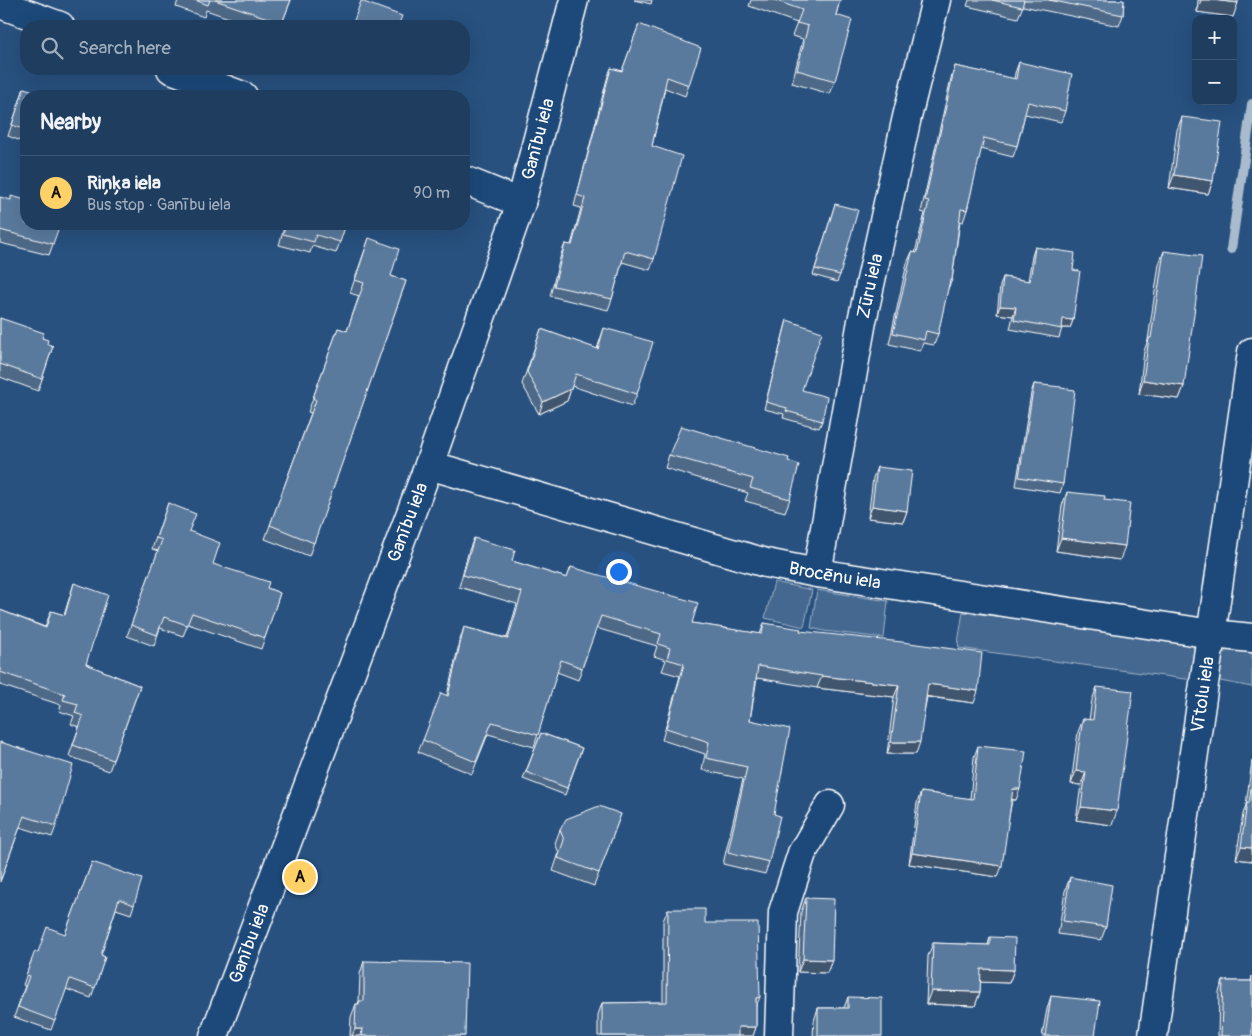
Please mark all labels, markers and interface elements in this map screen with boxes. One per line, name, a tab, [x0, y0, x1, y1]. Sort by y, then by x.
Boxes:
map controls	[1192, 15, 1237, 105]
button: +	[1192, 15, 1237, 60]
search box	[20, 20, 470, 75]
icon: search	[38, 34, 66, 62]
text: Search here	[78, 36, 171, 60]
button: −	[1192, 60, 1237, 105]
street label: Ganību iela	[516, 96, 559, 182]
text: Nearby	[40, 109, 101, 136]
text: Riņķa iela	[87, 171, 161, 195]
text: A	[51, 183, 61, 203]
text: 90 m	[413, 183, 450, 203]
text: Bus stop · Ganību iela	[87, 195, 231, 215]
street label: Zūru iela	[851, 251, 888, 320]
street label: Ganību iela	[382, 479, 433, 565]
street label: Brocēnu iela	[787, 556, 882, 594]
your location	[606, 559, 632, 585]
street label: Vītolu iela	[1186, 655, 1219, 734]
pin: A	[284, 858, 316, 896]
street label: Ganību iela	[223, 900, 274, 986]

